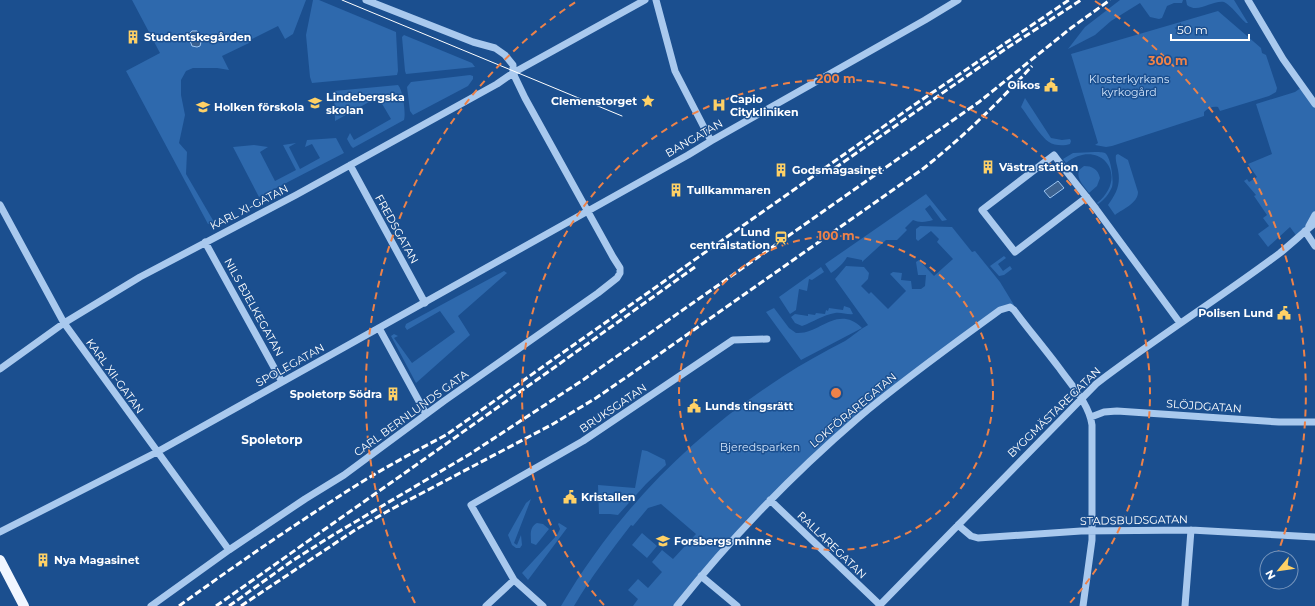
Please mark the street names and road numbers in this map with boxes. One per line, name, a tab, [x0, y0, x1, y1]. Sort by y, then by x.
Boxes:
street label: BANGATAN	[663, 116, 725, 160]
street label: KARL XI-GATAN	[207, 181, 291, 233]
street label: FREDSGATAN	[372, 192, 422, 266]
street label: NILS BJELKEGATAN	[221, 256, 287, 358]
street label: KARL XII-GATAN	[83, 336, 147, 416]
street label: SPOLEGATAN	[253, 340, 327, 390]
street label: BYGGMÄSTAREGATAN	[1004, 364, 1104, 460]
street label: CARL BERNLUNDS GATA	[351, 367, 471, 459]
street label: LOKFÖRAREGATAN	[807, 369, 899, 451]
street label: BRUKSGATAN	[577, 380, 649, 436]
street label: SLÖJDGATAN	[1166, 396, 1242, 416]
street label: RALLAREGATAN	[794, 508, 870, 582]
street label: STADSBUDSGATAN	[1080, 512, 1188, 528]

